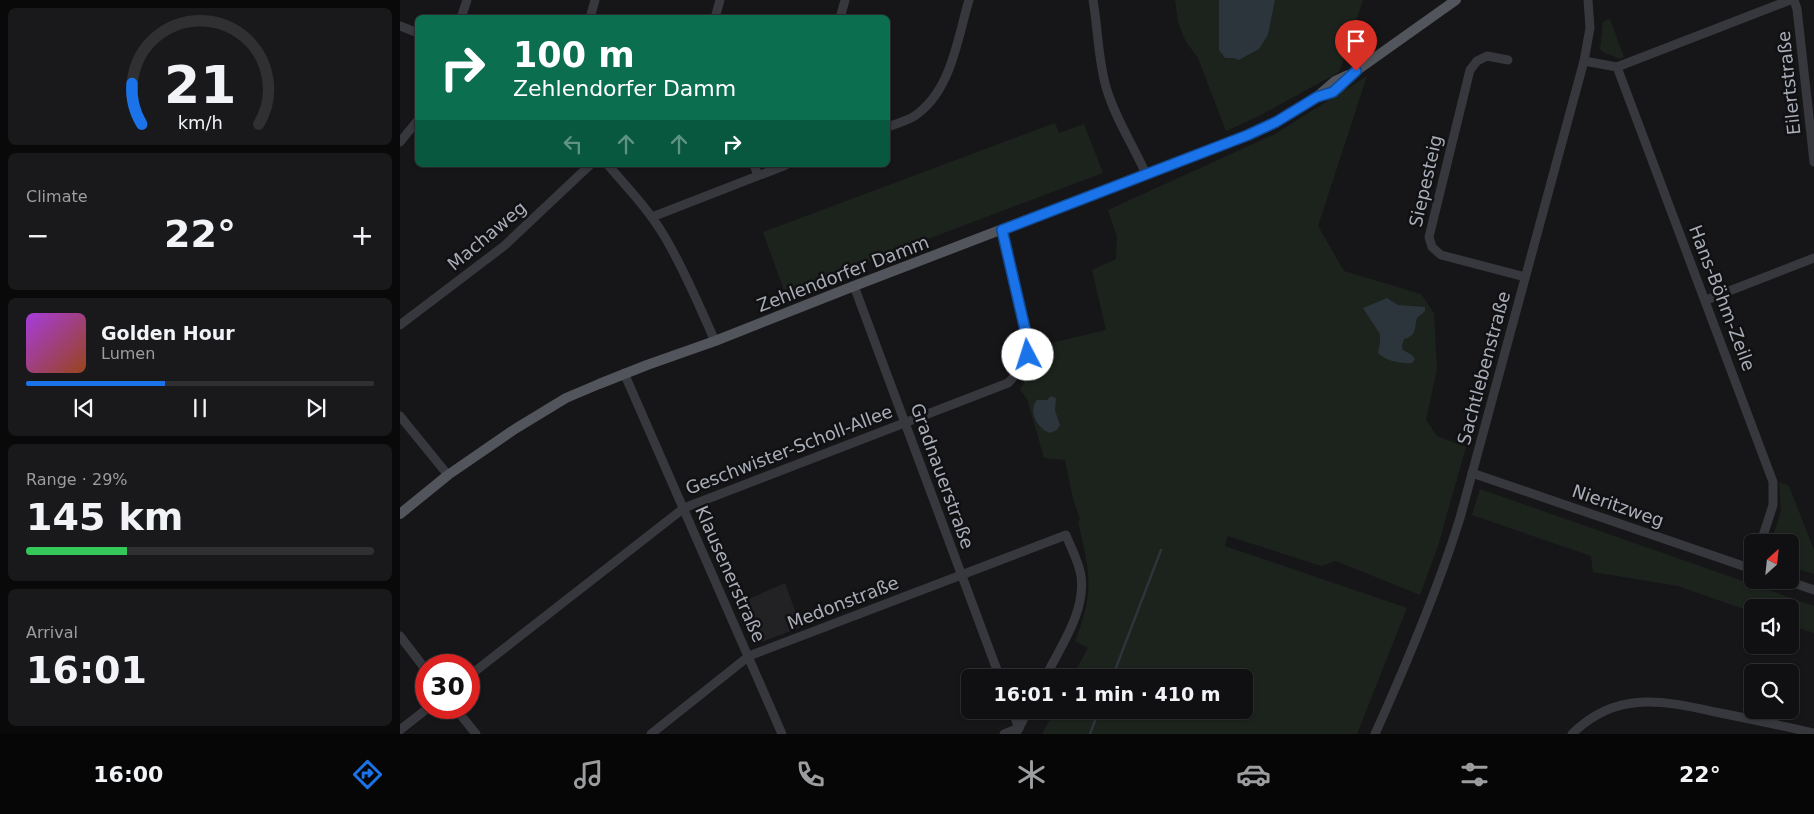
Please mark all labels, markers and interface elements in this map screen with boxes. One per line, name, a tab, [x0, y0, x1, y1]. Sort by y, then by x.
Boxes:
pin	[1335, 20, 1377, 71]
icon: arrive	[1342, 27, 1370, 55]
street label: Eilertstraße	[1773, 30, 1804, 136]
icon: right	[430, 35, 495, 100]
text: 100 m	[513, 35, 635, 75]
text: 21	[164, 55, 236, 115]
text: Zehlendorfer Damm	[513, 76, 736, 101]
text: km/h	[177, 112, 223, 133]
icon: left	[559, 130, 587, 158]
icon: ahead	[612, 130, 640, 158]
icon: ahead	[665, 130, 693, 158]
icon: right	[718, 130, 746, 158]
street label: Siepesteig	[1405, 133, 1446, 229]
text: Climate	[26, 187, 88, 206]
street label: Machaweg	[443, 197, 530, 275]
text: 22°	[164, 212, 236, 256]
text: −	[26, 219, 49, 252]
text: +	[351, 219, 374, 252]
street label: Hans-Böhm-Zeile	[1685, 222, 1760, 374]
street label: Zehlendorfer Damm	[754, 231, 932, 316]
street label: Sachtlebenstraße	[1453, 289, 1514, 447]
text: Golden Hour	[101, 322, 235, 344]
position arrow	[1001, 328, 1053, 380]
text: Lumen	[101, 344, 155, 363]
icon: previous	[70, 394, 98, 422]
icon: pause	[186, 394, 214, 422]
icon: next	[302, 394, 330, 422]
street label: Geschwister-Scholl-Allee	[682, 400, 895, 499]
street label: Gradnauerstraße	[906, 400, 979, 551]
text: Range · 29%	[26, 470, 128, 489]
street label: Nieritzweg	[1570, 480, 1667, 531]
text: 145 km	[26, 495, 183, 539]
street label: Klausenerstraße	[691, 502, 770, 645]
north arrow	[1744, 534, 1799, 589]
map controls	[1744, 534, 1799, 719]
street label: Medonstraße	[784, 572, 902, 633]
button: sound	[1744, 599, 1799, 654]
text: Arrival	[26, 623, 78, 642]
text: 16:01	[26, 648, 147, 692]
speed limit sign: 30	[415, 654, 480, 719]
button: search	[1744, 664, 1799, 719]
text: 16:01 · 1 min · 410 m	[993, 683, 1221, 705]
icon: directions	[350, 757, 385, 792]
icon: music	[571, 757, 606, 792]
icon: phone	[793, 757, 828, 792]
icon: climate	[1014, 757, 1049, 792]
icon: car	[1236, 757, 1271, 792]
icon: filters	[1457, 757, 1492, 792]
text: 16:00	[93, 762, 163, 787]
text: 22°	[1679, 762, 1721, 787]

